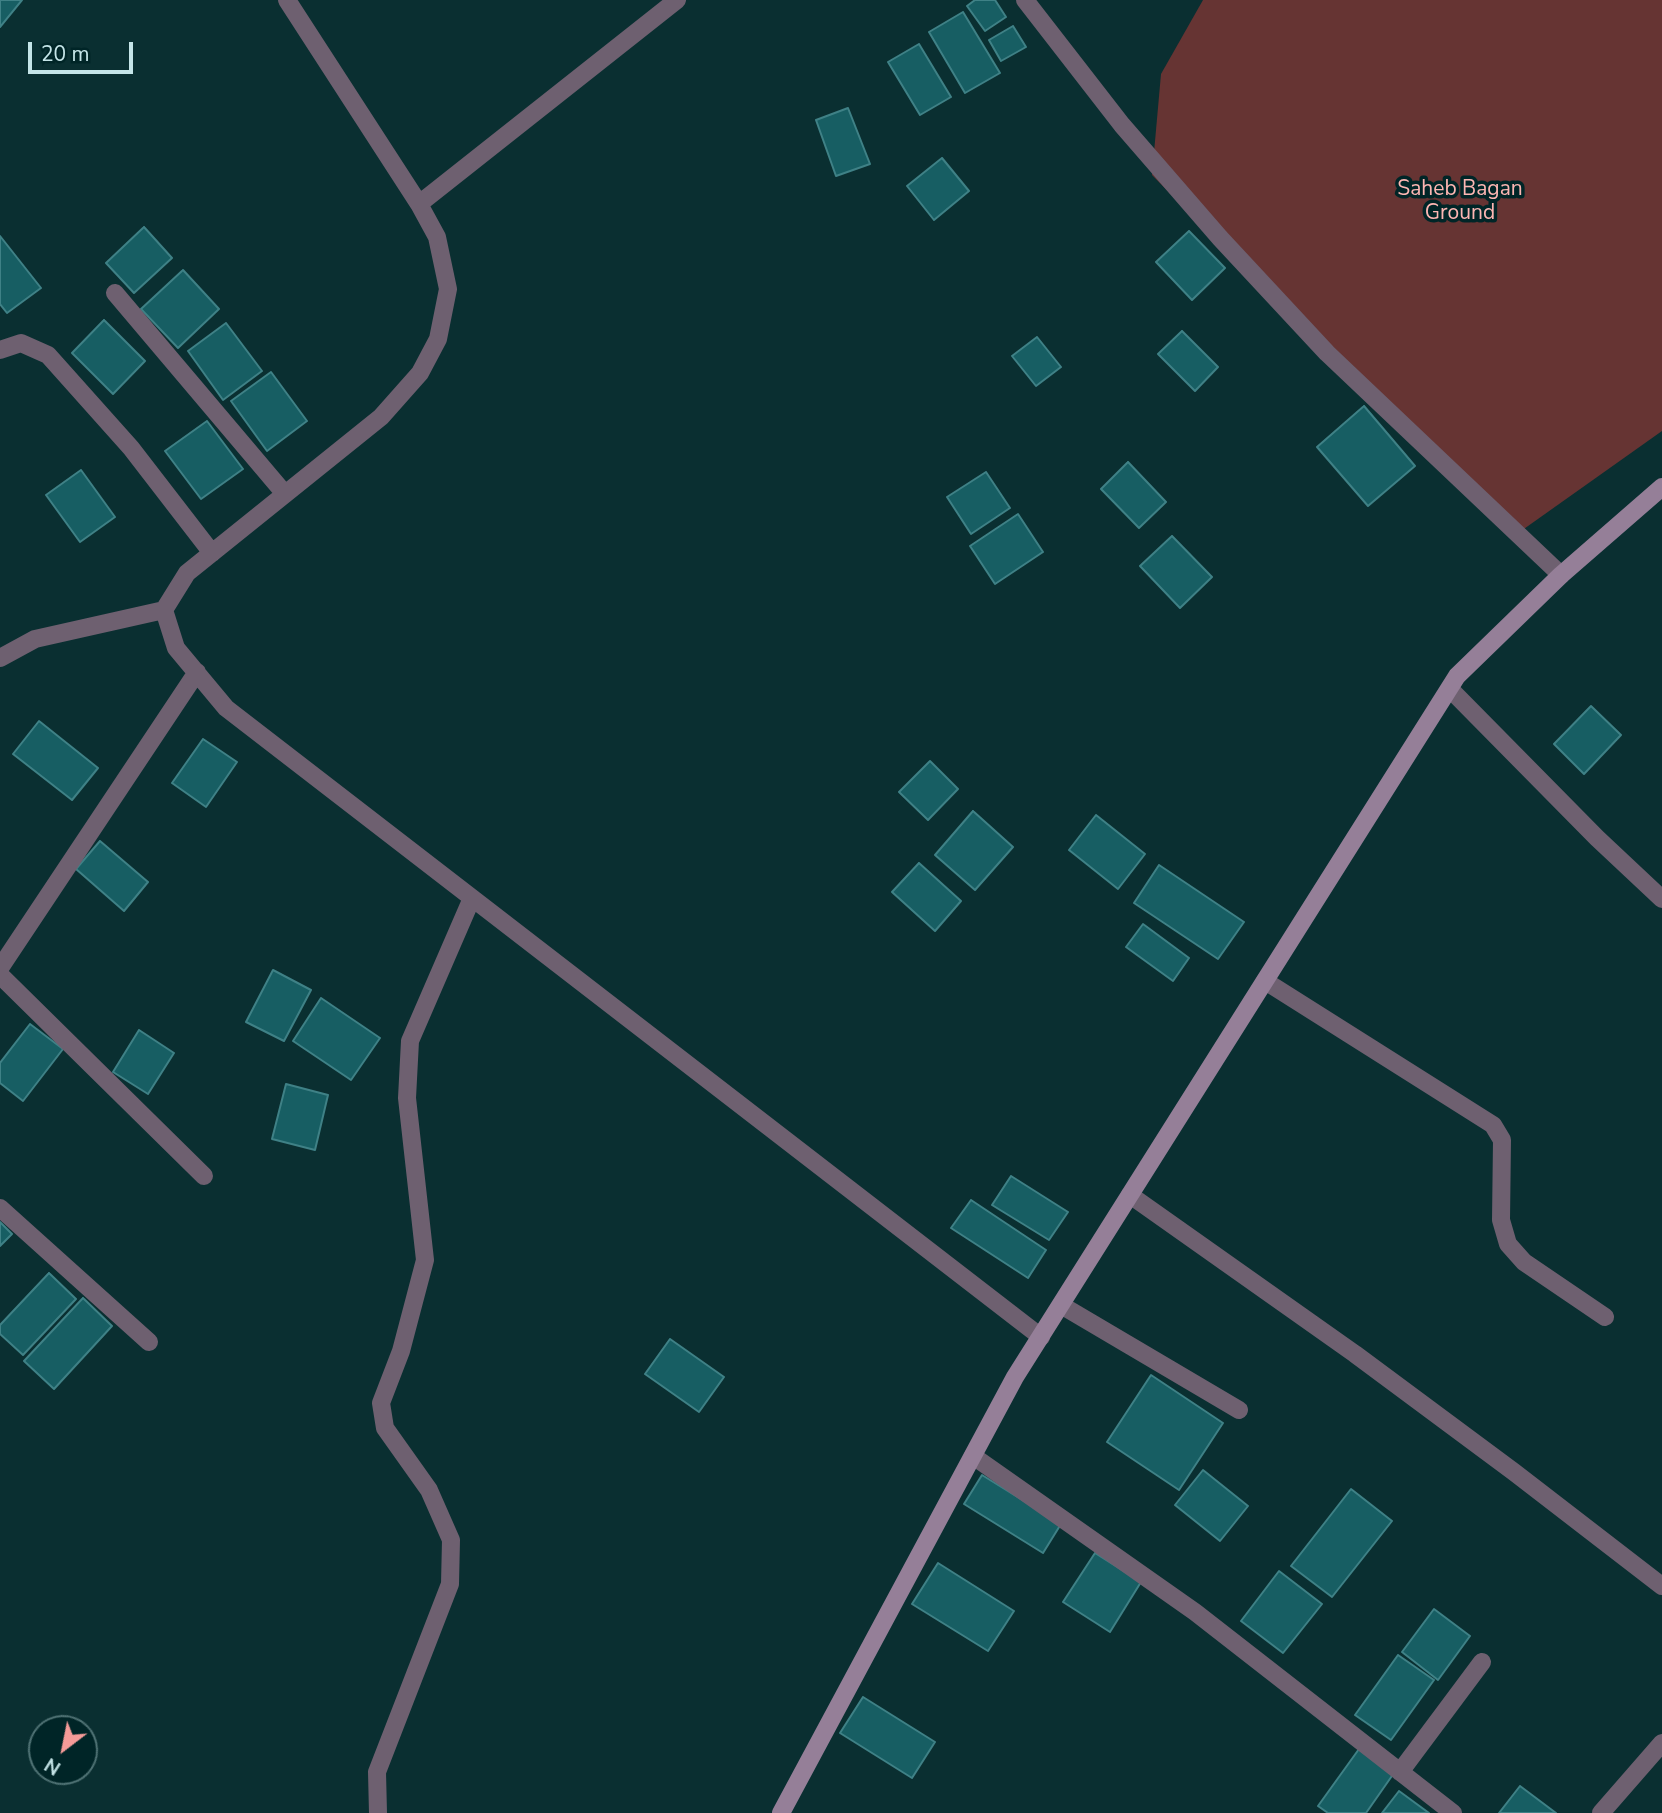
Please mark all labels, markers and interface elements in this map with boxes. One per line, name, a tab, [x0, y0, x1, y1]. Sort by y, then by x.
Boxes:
scale bar	[32, 28, 136, 72]
text: 20 m	[41, 40, 90, 68]
park label: Saheb Bagan Ground	[1397, 177, 1523, 227]
north arrow	[28, 1715, 98, 1785]
text: N	[40, 1751, 66, 1781]

